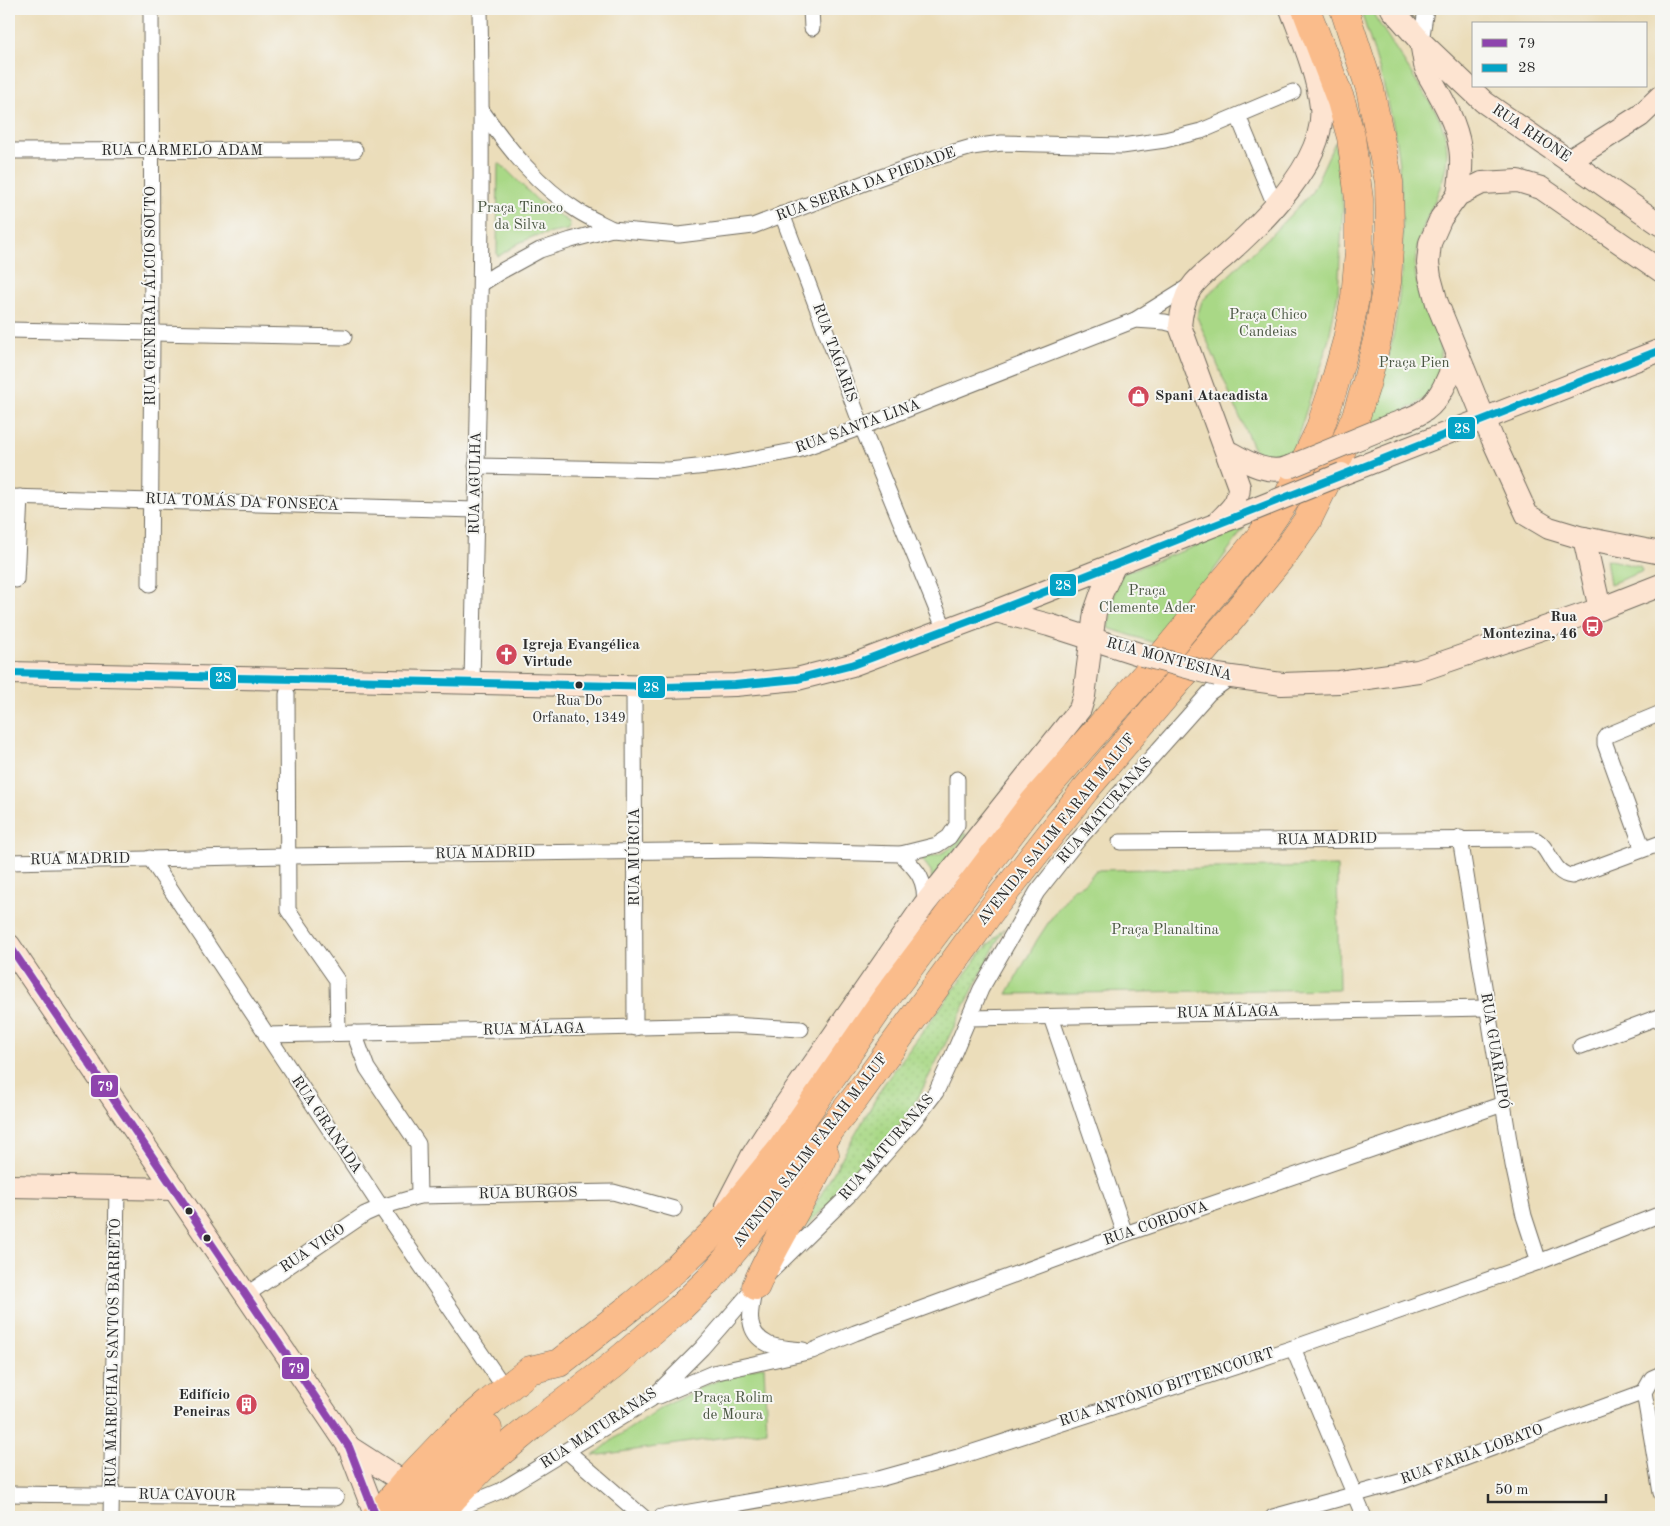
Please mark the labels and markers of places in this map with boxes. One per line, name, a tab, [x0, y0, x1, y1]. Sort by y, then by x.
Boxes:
shop icon: Spani Atacadista	[1127, 384, 1151, 408]
place label: Spani Atacadista	[1155, 389, 1269, 404]
place label: Rua Montezina, 46	[1482, 610, 1577, 642]
bus stop icon: Rua Montezina, 46	[1581, 614, 1605, 638]
place label: Igreja Evangélica Virtude	[522, 638, 640, 670]
church icon: Igreja Evangélica Virtude	[494, 642, 518, 666]
marker: Rua Do Orfanato, 1349	[574, 680, 584, 690]
place label: Rua Do Orfanato, 1349	[532, 694, 626, 725]
unlabelled marker	[184, 1206, 194, 1216]
unlabelled marker	[202, 1233, 212, 1243]
place label: Edifício Peneiras	[173, 1388, 230, 1420]
building icon: Edifício Peneiras	[234, 1392, 258, 1416]

